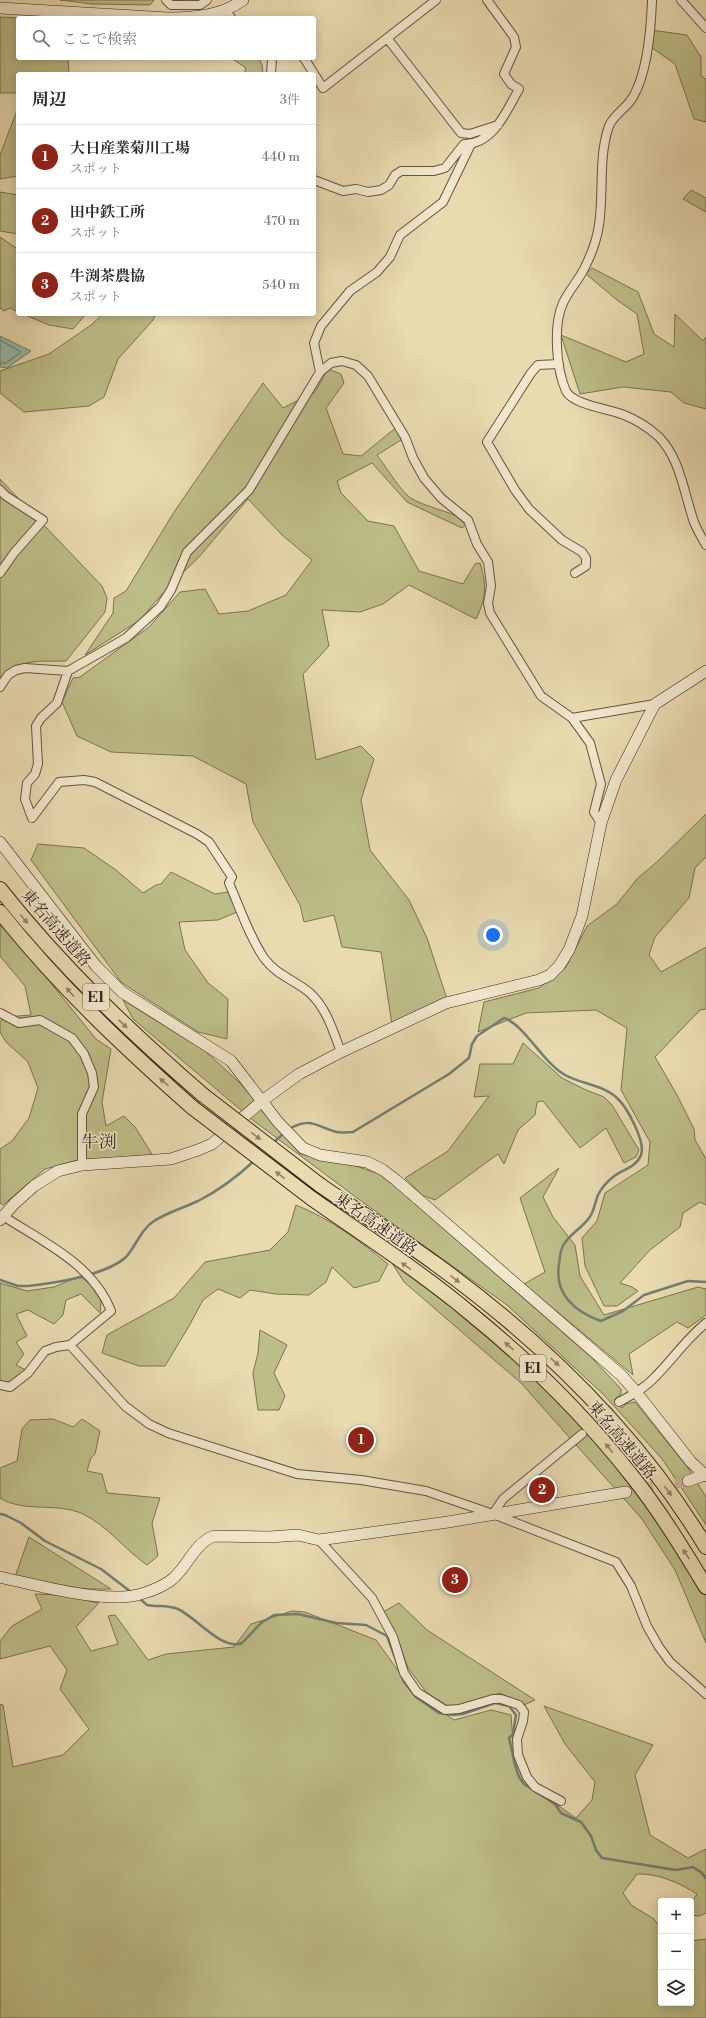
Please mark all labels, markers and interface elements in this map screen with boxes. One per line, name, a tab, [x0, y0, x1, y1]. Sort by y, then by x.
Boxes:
search box	[16, 16, 316, 60]
icon: search	[30, 27, 52, 49]
text: ここで検索	[62, 30, 137, 49]
text: 周辺	[32, 89, 66, 111]
text: 3件	[280, 92, 300, 108]
text: 大日産業菊川工場	[70, 139, 190, 158]
text: 1	[42, 149, 48, 165]
text: 440 m	[262, 149, 300, 165]
text: スポット	[70, 161, 122, 177]
text: 田中鉄工所	[70, 203, 145, 222]
text: 2	[41, 213, 49, 229]
text: 470 m	[264, 213, 300, 229]
text: スポット	[70, 225, 122, 241]
text: 牛渕茶農協	[70, 267, 145, 286]
text: 3	[41, 277, 49, 293]
text: 540 m	[262, 277, 300, 293]
text: スポット	[70, 289, 122, 305]
street label: 東名高速道路	[17, 885, 95, 971]
one-way arrow	[20, 914, 29, 925]
your location	[483, 925, 503, 945]
road number: E1	[83, 984, 109, 1010]
one-way arrow	[65, 987, 74, 998]
one-way arrow	[118, 1019, 128, 1029]
one-way arrow	[159, 1078, 168, 1087]
district label: 牛渕	[81, 1131, 117, 1154]
one-way arrow	[250, 1132, 261, 1140]
one-way arrow	[275, 1171, 286, 1179]
street label: 東名高速道路	[331, 1188, 421, 1260]
one-way arrow	[401, 1262, 412, 1270]
one-way arrow	[450, 1275, 461, 1284]
one-way arrow	[503, 1341, 514, 1350]
road number: E1	[520, 1355, 546, 1381]
one-way arrow	[550, 1358, 561, 1367]
street label: 東名高速道路	[583, 1397, 661, 1483]
pin: 1	[348, 1425, 374, 1455]
one-way arrow	[605, 1443, 614, 1454]
pin: 2	[529, 1475, 555, 1505]
one-way arrow	[664, 1486, 673, 1497]
one-way arrow	[682, 1548, 689, 1560]
pin: 3	[442, 1565, 468, 1595]
map controls	[658, 1898, 694, 2006]
button: +	[658, 1898, 694, 1934]
button: −	[658, 1934, 694, 1970]
button: layers	[658, 1970, 694, 2006]

